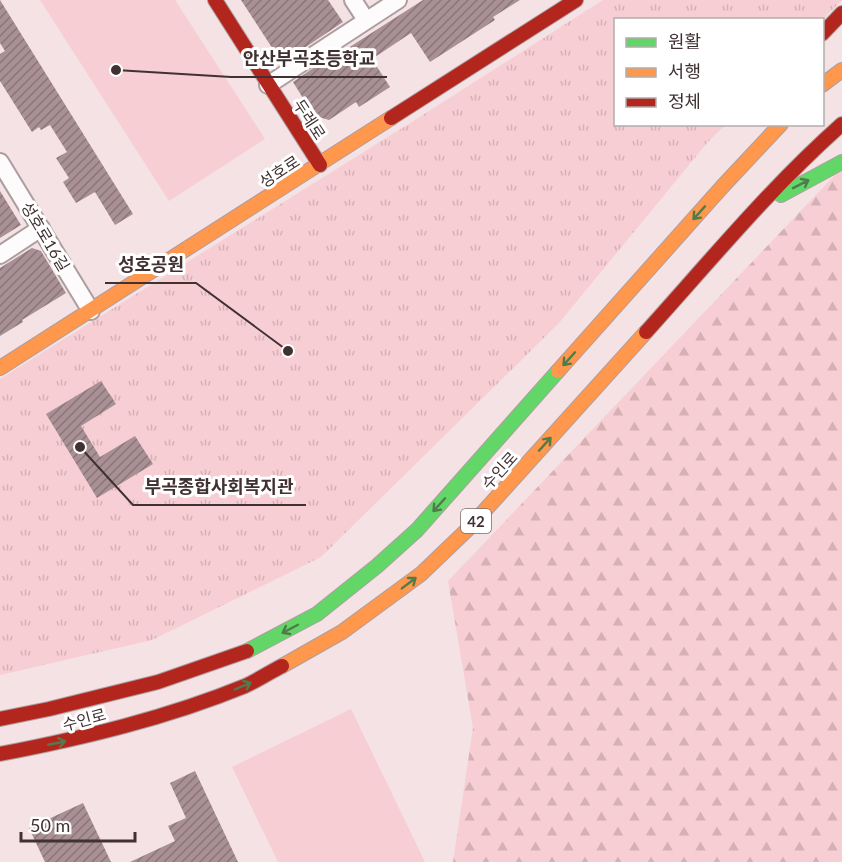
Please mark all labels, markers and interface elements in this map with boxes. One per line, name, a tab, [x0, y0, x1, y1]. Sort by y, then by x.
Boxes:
legend	[614, 18, 824, 126]
text: 원활	[668, 30, 701, 52]
callout: 안산부곡초등학교	[231, 41, 387, 77]
text: 안산부곡초등학교	[243, 47, 375, 69]
text: 서행	[668, 60, 701, 82]
text: 정체	[668, 90, 701, 112]
street label: 두레로	[290, 95, 330, 143]
street label: 성호로	[255, 151, 303, 191]
one-way arrow	[792, 178, 810, 190]
street label: 성호로16길	[18, 198, 74, 274]
one-way arrow	[692, 206, 706, 221]
callout: 성호공원	[105, 247, 196, 283]
text: 성호공원	[118, 253, 184, 275]
one-way arrow	[562, 351, 576, 366]
one-way arrow	[538, 437, 552, 452]
street label: 수인로	[477, 447, 521, 493]
callout: 부곡종합사회복지관	[133, 469, 306, 505]
text: 부곡종합사회복지관	[144, 475, 294, 497]
one-way arrow	[432, 497, 446, 512]
road number: 42	[461, 509, 491, 533]
one-way arrow	[400, 577, 416, 589]
one-way arrow	[281, 623, 299, 635]
one-way arrow	[234, 679, 252, 691]
street label: 수인로	[60, 704, 108, 734]
one-way arrow	[47, 737, 67, 748]
scale bar	[21, 805, 135, 843]
text: 50 m	[30, 814, 70, 836]

